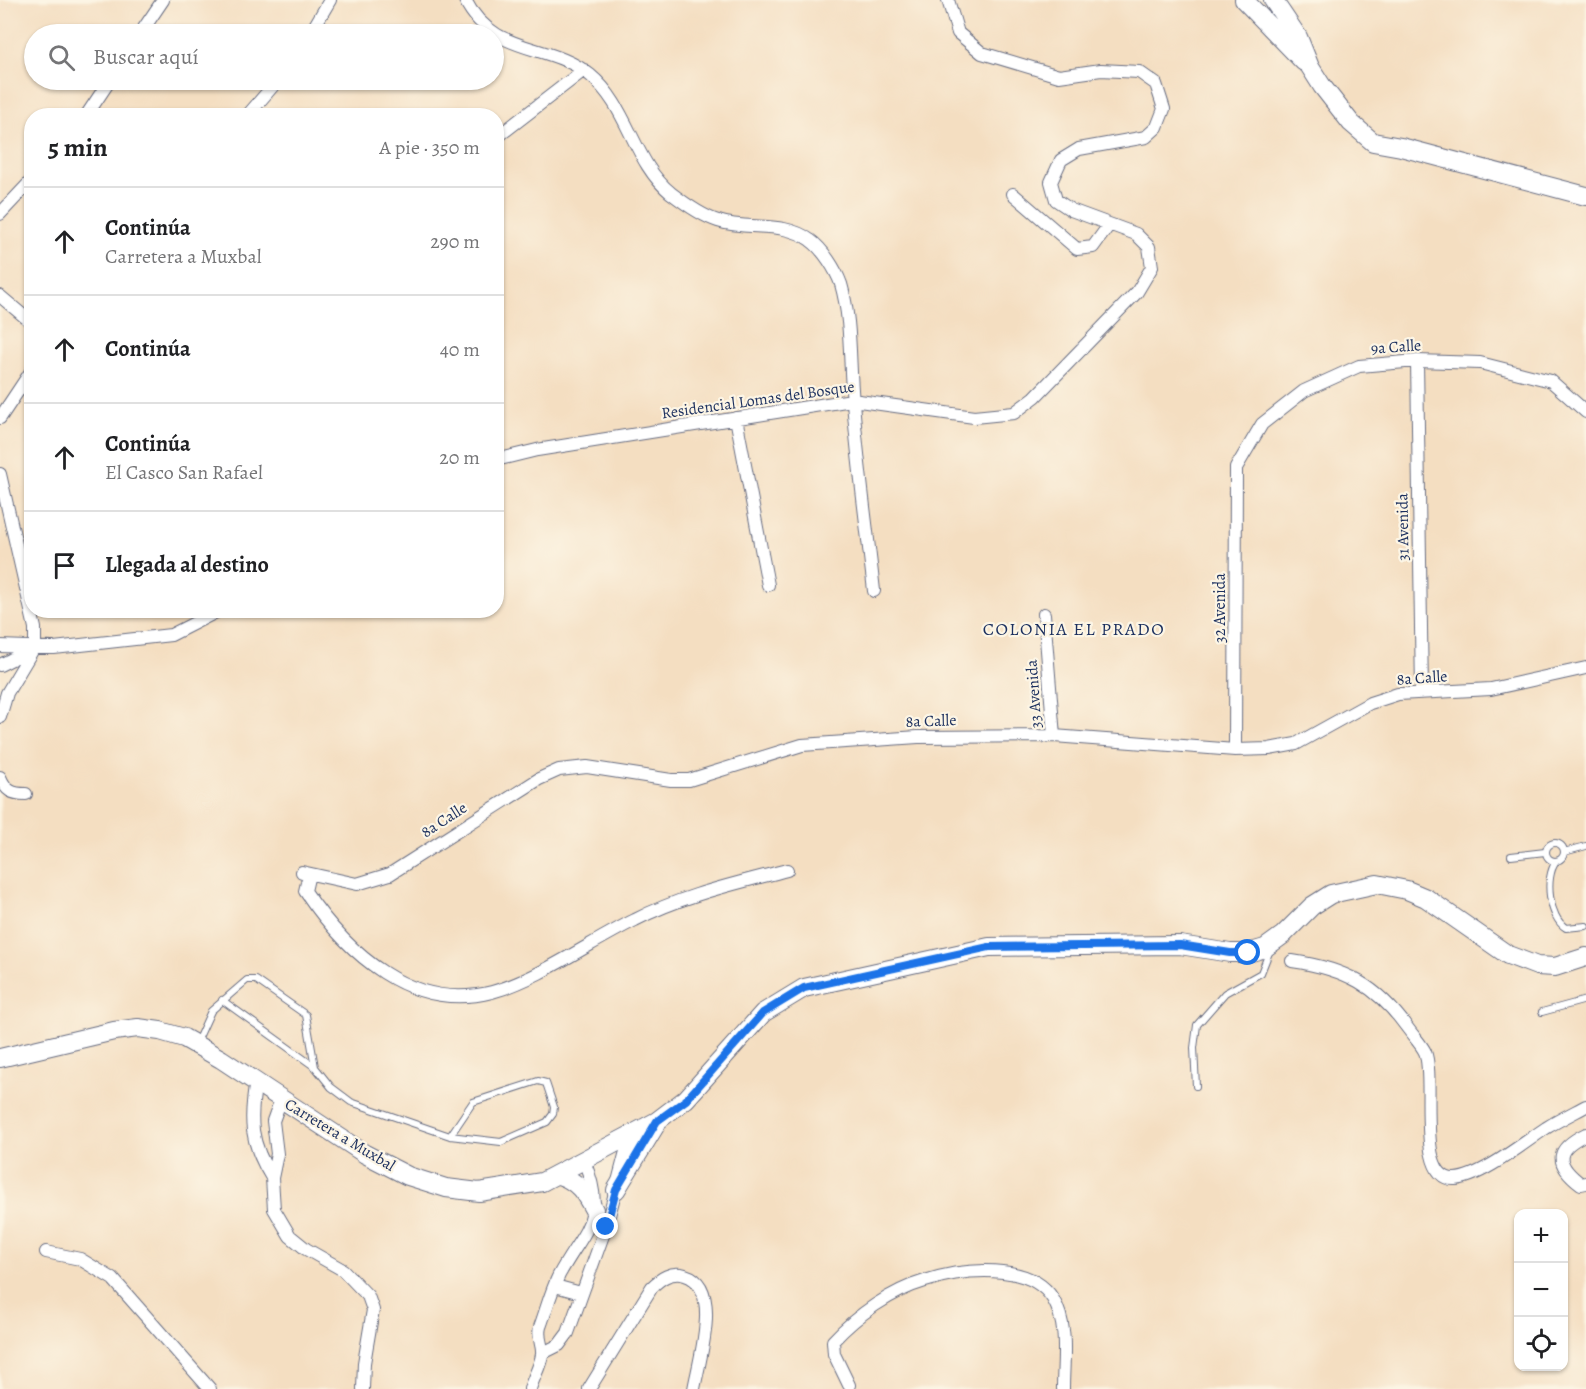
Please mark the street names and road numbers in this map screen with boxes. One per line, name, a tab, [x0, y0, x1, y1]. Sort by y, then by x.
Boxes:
street label: 9a Calle	[1370, 334, 1422, 360]
street label: Residencial Lomas del Bosque	[660, 376, 856, 424]
street label: 31 Avenida	[1391, 492, 1415, 561]
street label: 32 Avenida	[1209, 573, 1231, 643]
street label: 33 Avenida	[1021, 658, 1047, 729]
street label: 8a Calle	[1396, 665, 1448, 691]
street label: 8a Calle	[905, 709, 957, 733]
street label: 8a Calle	[417, 797, 471, 843]
street label: Carretera a Muxbal	[281, 1093, 399, 1177]

